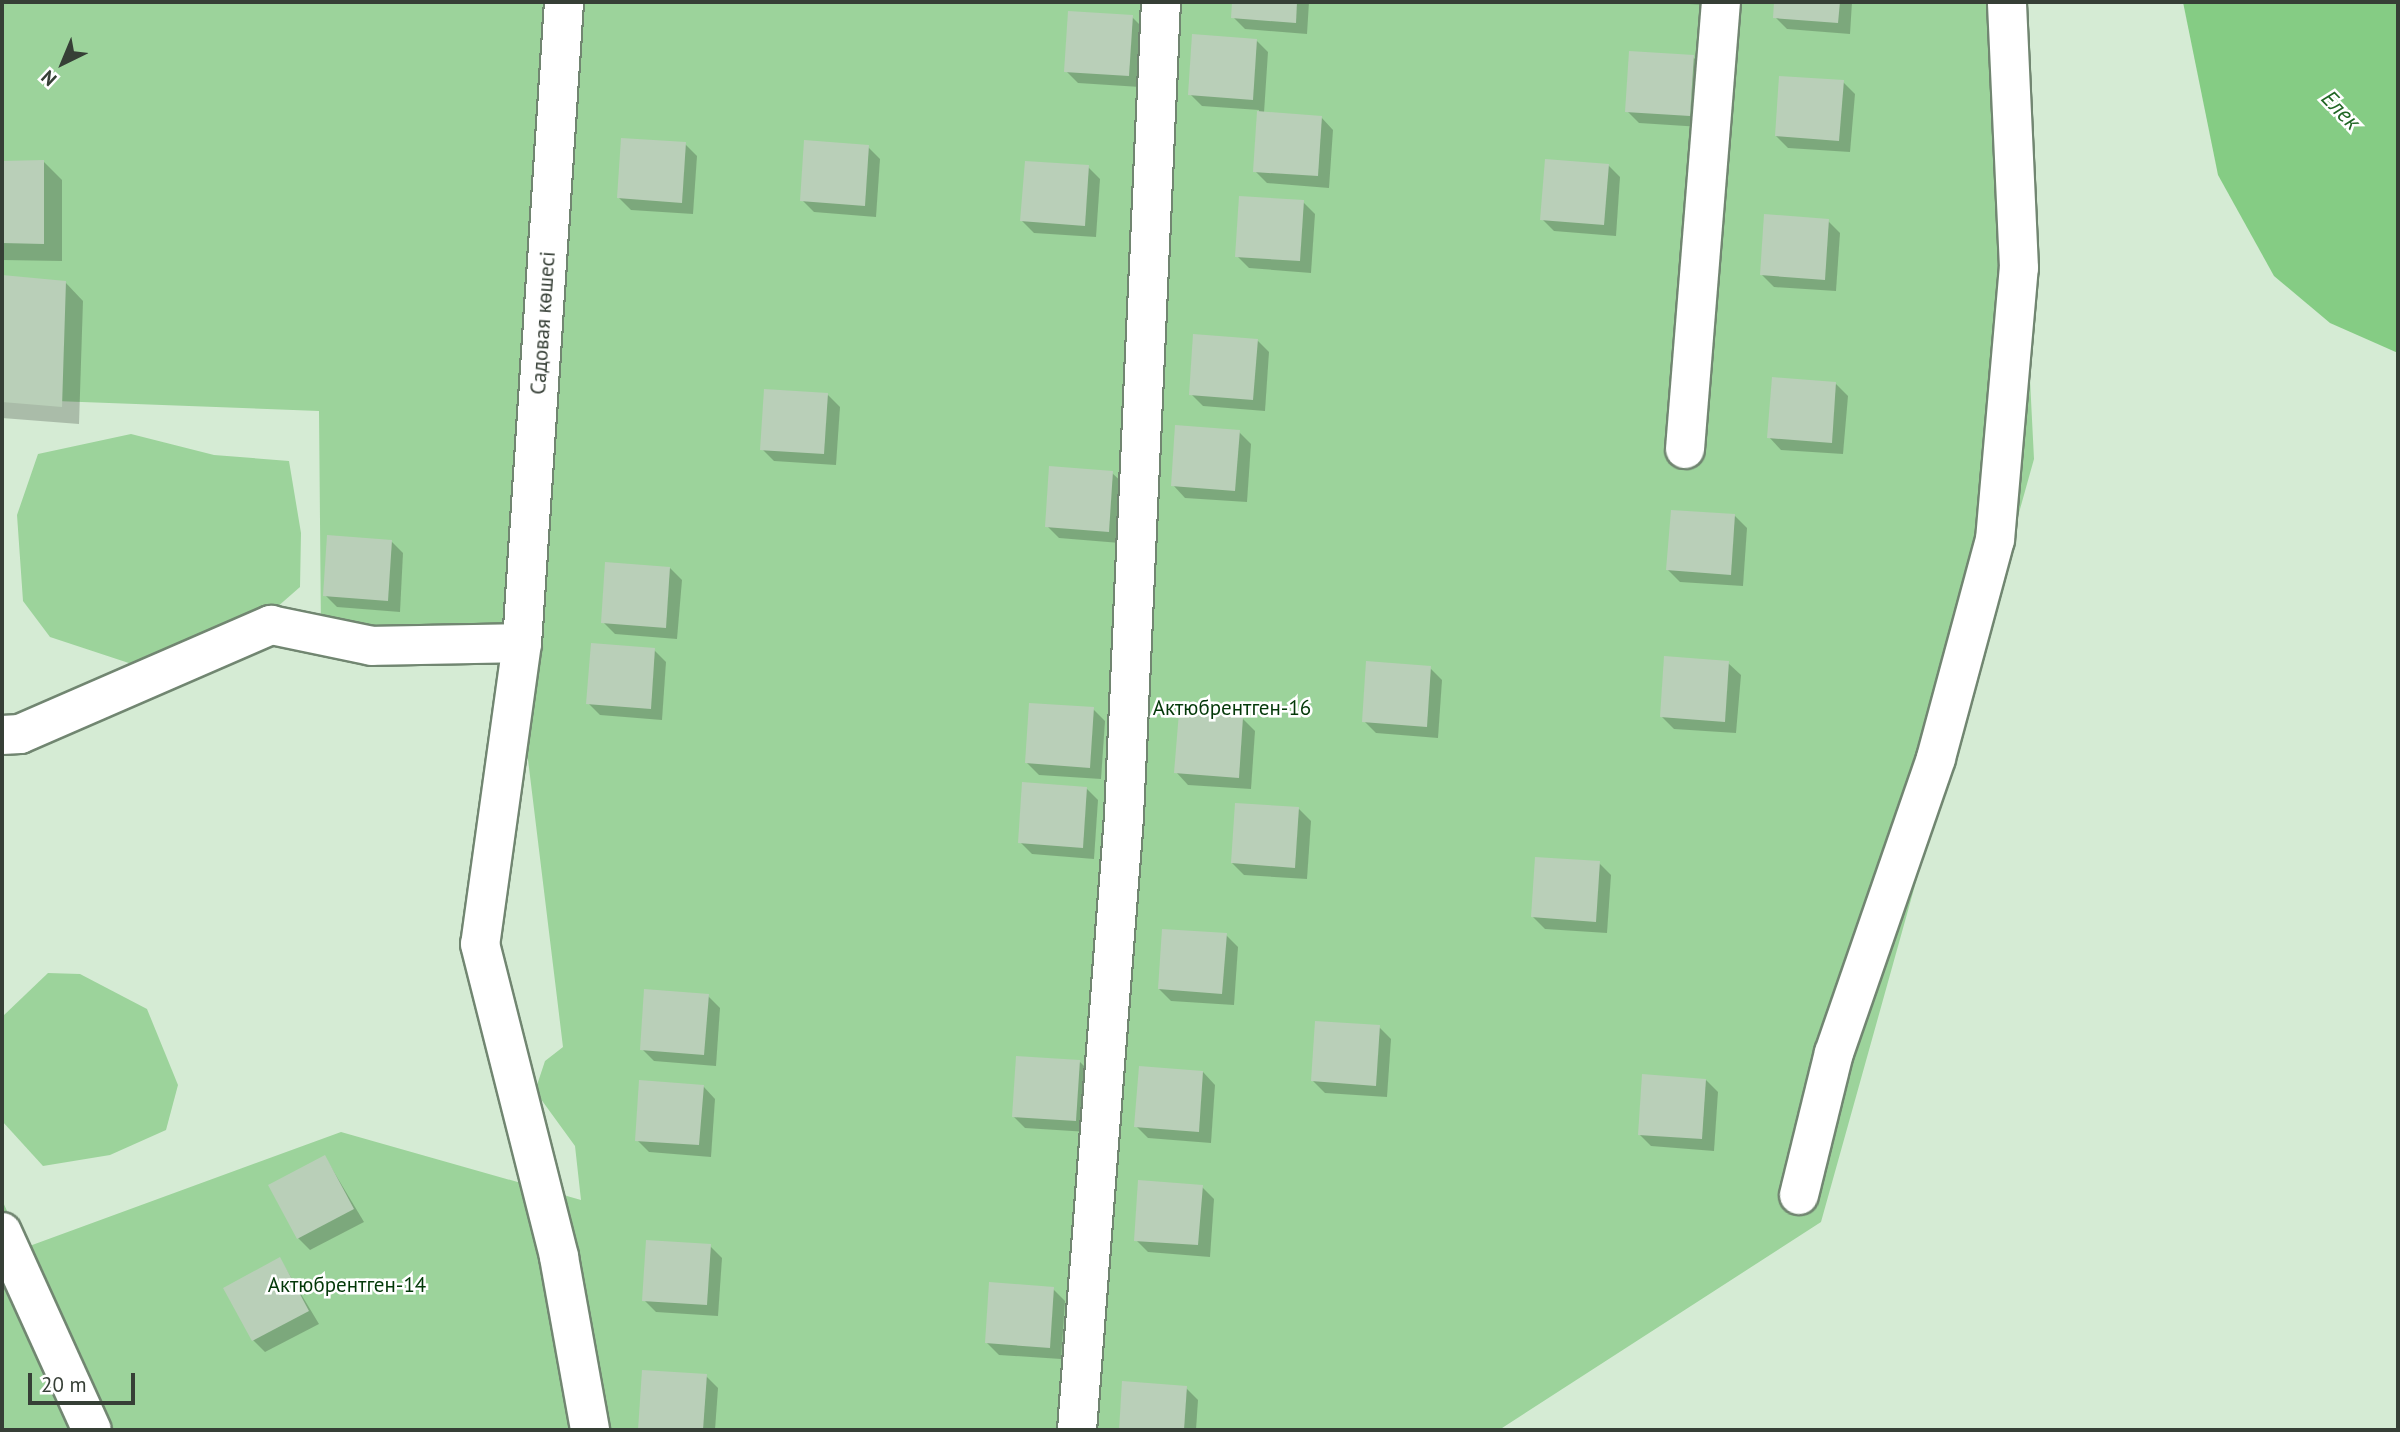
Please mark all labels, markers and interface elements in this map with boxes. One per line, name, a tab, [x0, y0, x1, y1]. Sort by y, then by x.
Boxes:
north arrow	[28, 28, 98, 98]
text: N	[36, 65, 61, 91]
water label: Елек	[2316, 84, 2366, 136]
street label: Садовая көшесі	[525, 251, 561, 395]
park label: Актюбрентген-16	[1153, 695, 1311, 721]
park label: Актюбрентген-14	[268, 1272, 426, 1298]
scale bar	[32, 1358, 138, 1402]
text: 20 m	[41, 1371, 87, 1398]

